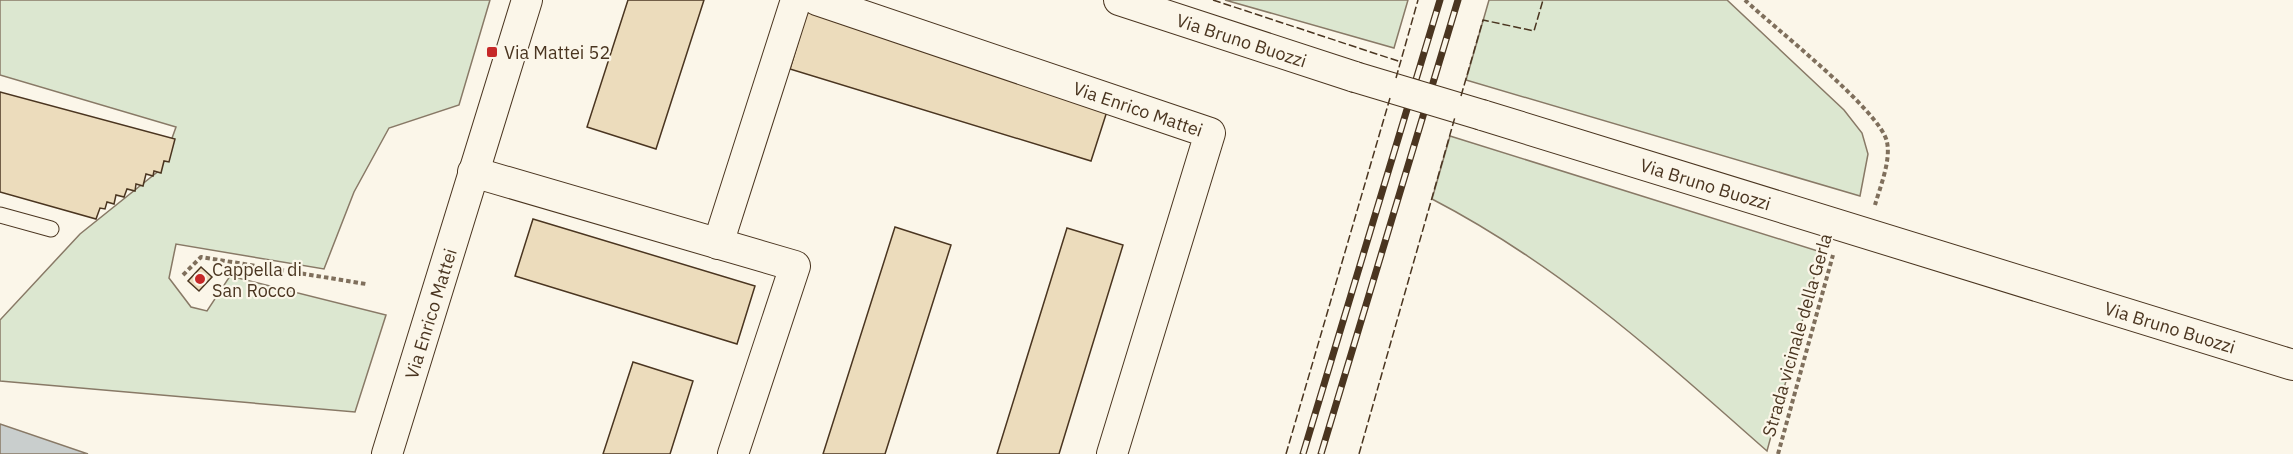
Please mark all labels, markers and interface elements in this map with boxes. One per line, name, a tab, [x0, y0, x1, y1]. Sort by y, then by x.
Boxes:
street label: Via Bruno Buozzi	[1174, 8, 1310, 72]
place label: Via Mattei 52	[504, 41, 610, 64]
marker: Via Mattei 52	[485, 45, 499, 59]
street label: Via Enrico Mattei	[1070, 76, 1206, 141]
street label: Via Bruno Buozzi	[1637, 153, 1774, 215]
street label: Strada vicinale della Gerla	[1757, 230, 1837, 439]
street label: Via Enrico Mattei	[399, 245, 461, 382]
place label: Cappella di San Rocco	[212, 258, 302, 302]
marker: Cappella di San Rocco	[193, 272, 207, 286]
street label: Via Bruno Buozzi	[2102, 296, 2238, 358]

